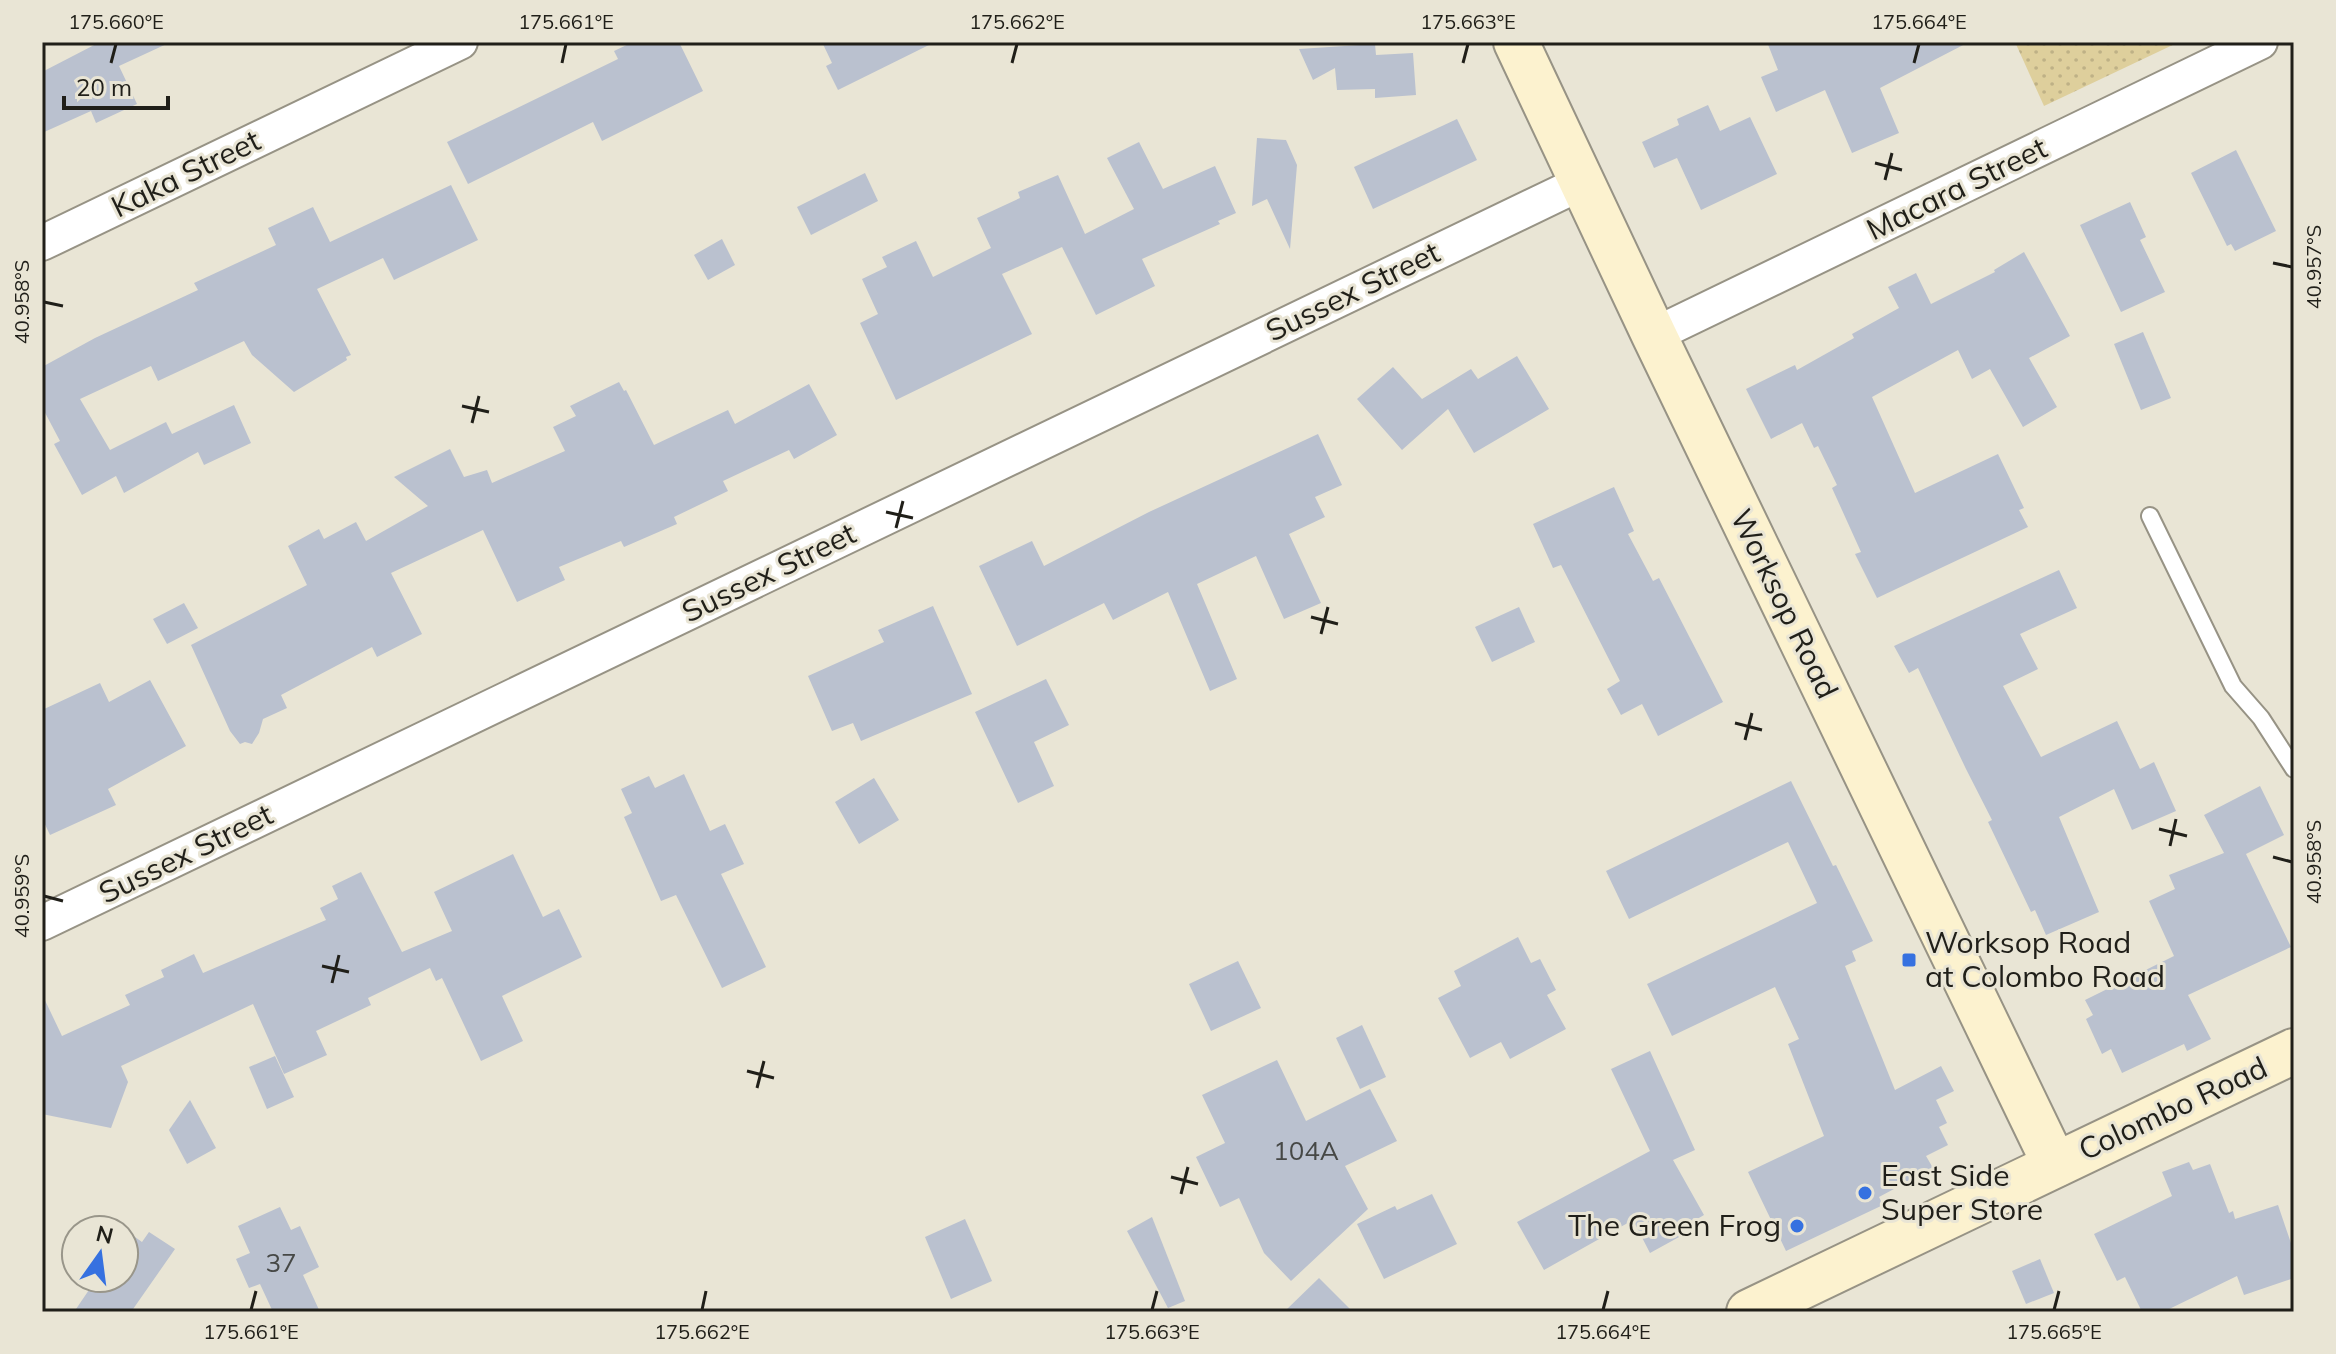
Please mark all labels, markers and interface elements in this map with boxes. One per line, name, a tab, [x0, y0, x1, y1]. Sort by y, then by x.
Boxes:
text: 175.660°E	[68, 9, 164, 34]
text: 175.661°E	[518, 9, 614, 34]
text: 175.662°E	[969, 9, 1065, 34]
text: 175.663°E	[1420, 9, 1516, 34]
text: 175.664°E	[1871, 9, 1967, 34]
scale bar	[64, 60, 168, 110]
text: 20 m	[76, 72, 132, 102]
street label: Kaka Street	[105, 121, 266, 225]
street label: Macara Street	[1860, 128, 2053, 248]
text: 40.957°S	[2301, 225, 2326, 309]
street label: Sussex Street	[1259, 233, 1446, 350]
text: 40.958°S	[9, 260, 34, 344]
street label: Worksop Road	[1723, 503, 1847, 705]
street label: Sussex Street	[675, 514, 862, 631]
street label: Sussex Street	[92, 795, 279, 912]
text: 40.958°S	[2301, 820, 2326, 904]
text: 40.959°S	[9, 854, 34, 938]
place label: Worksop Road at Colombo Road	[1925, 923, 2165, 995]
marker: Worksop Road at Colombo Road	[1900, 951, 1918, 969]
street label: Colombo Road	[2072, 1048, 2273, 1168]
house number: 104A	[1273, 1134, 1339, 1167]
place label: East Side Super Store	[1881, 1156, 2043, 1228]
marker: East Side Super Store	[1856, 1184, 1874, 1202]
place label: The Green Frog	[1568, 1206, 1781, 1244]
north arrow	[60, 1214, 140, 1294]
marker: The Green Frog	[1788, 1217, 1806, 1235]
text: N	[93, 1219, 116, 1250]
house number: 37	[265, 1246, 297, 1279]
text: 175.661°E	[203, 1319, 299, 1344]
text: 175.662°E	[654, 1319, 750, 1344]
text: 175.663°E	[1104, 1319, 1200, 1344]
text: 175.664°E	[1555, 1319, 1651, 1344]
text: 175.665°E	[2006, 1319, 2102, 1344]

